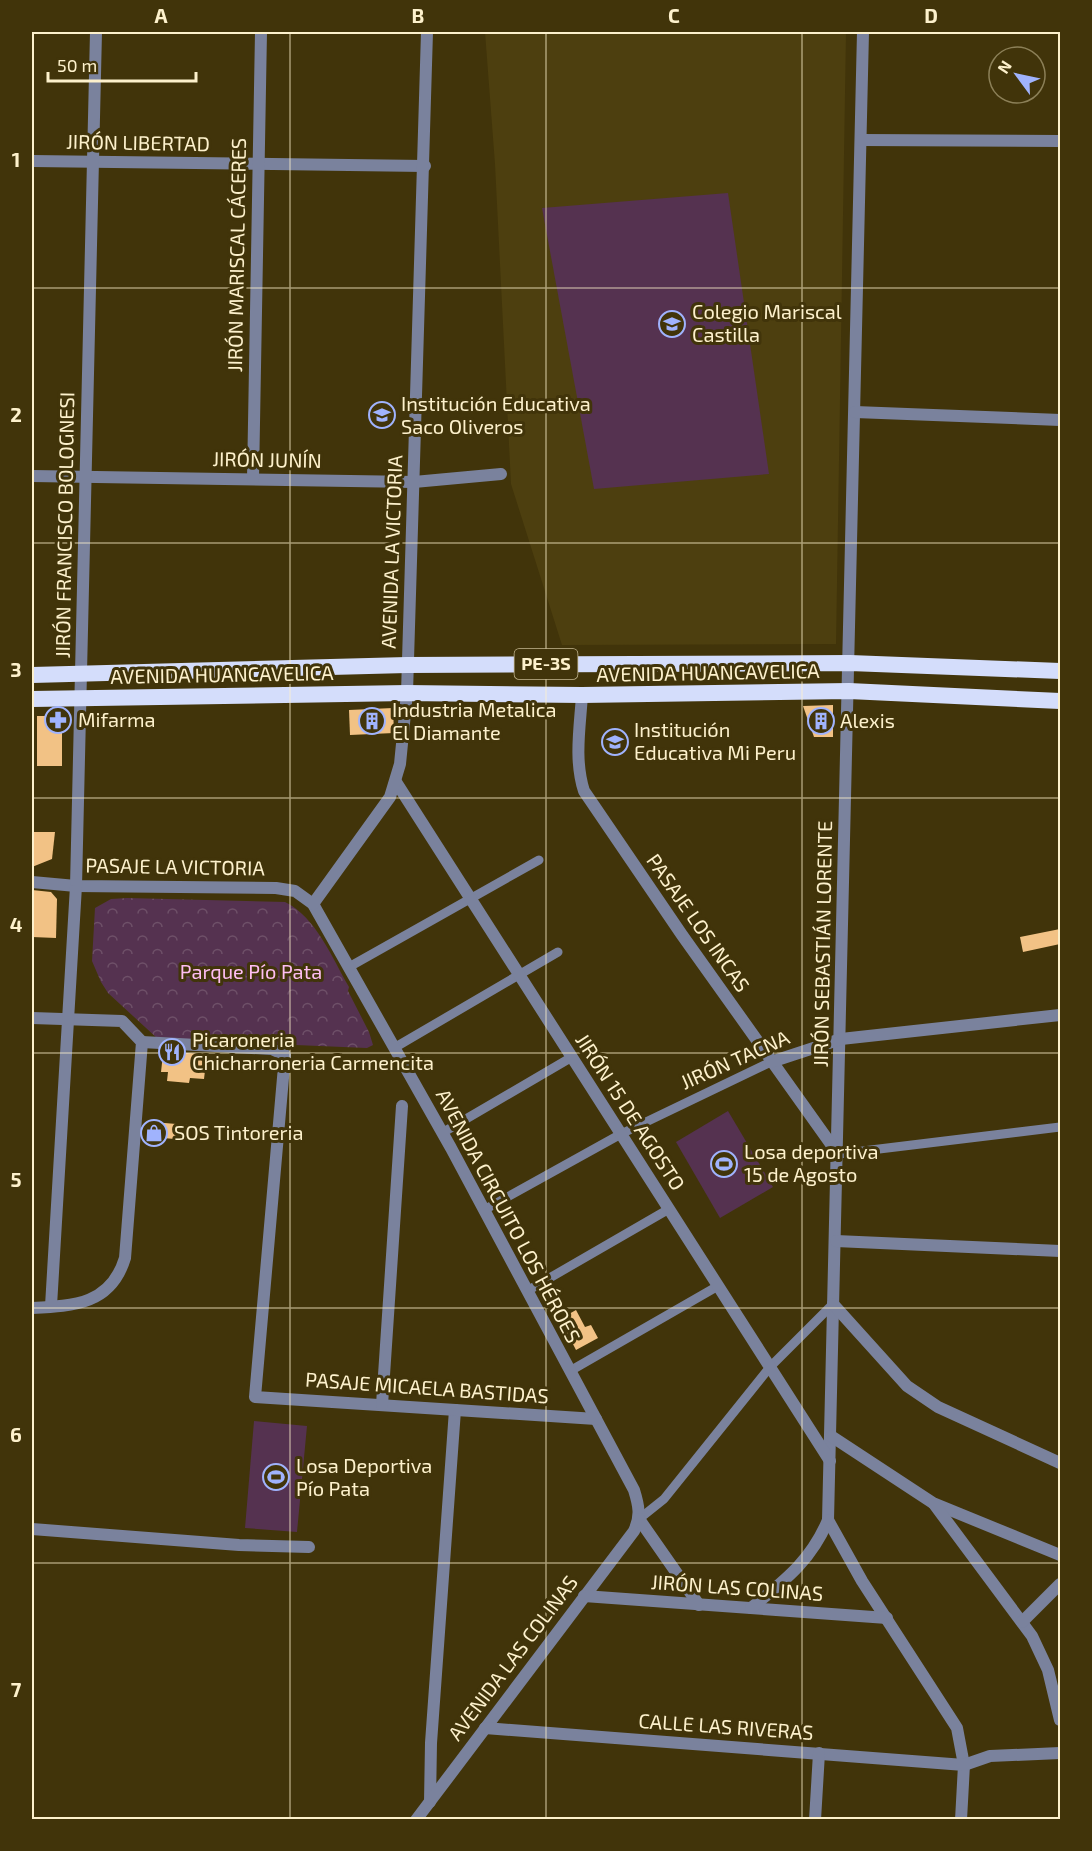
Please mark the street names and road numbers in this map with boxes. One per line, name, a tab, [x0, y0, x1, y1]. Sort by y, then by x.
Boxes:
street label: JIRÓN LIBERTAD	[66, 129, 210, 155]
street label: JIRÓN MARISCAL CÁCERES	[222, 138, 250, 372]
street label: JIRÓN FRANCISCO BOLOGNESI	[50, 392, 78, 658]
street label: JIRÓN JUNÍN	[212, 446, 322, 472]
street label: AVENIDA LA VICTORIA	[376, 454, 406, 649]
road number: PE-3S	[514, 649, 578, 679]
street label: AVENIDA HUANCAVELICA	[596, 658, 820, 686]
street label: AVENIDA HUANCAVELICA	[110, 660, 334, 688]
street label: JIRÓN SEBASTIÁN LORENTE	[808, 821, 836, 1067]
street label: PASAJE LOS INCAS	[642, 849, 755, 996]
street label: PASAJE LA VICTORIA	[85, 852, 265, 880]
street label: JIRÓN TACNA	[676, 1024, 793, 1094]
street label: JIRÓN 15 DE AGOSTO	[571, 1029, 690, 1194]
street label: AVENIDA CIRCUITO LOS HÉROES	[432, 1085, 586, 1347]
street label: PASAJE MICAELA BASTIDAS	[305, 1367, 550, 1407]
street label: JIRÓN LAS COLINAS	[650, 1569, 824, 1605]
street label: AVENIDA LAS COLINAS	[442, 1570, 582, 1745]
street label: CALLE LAS RIVERAS	[638, 1708, 814, 1744]

